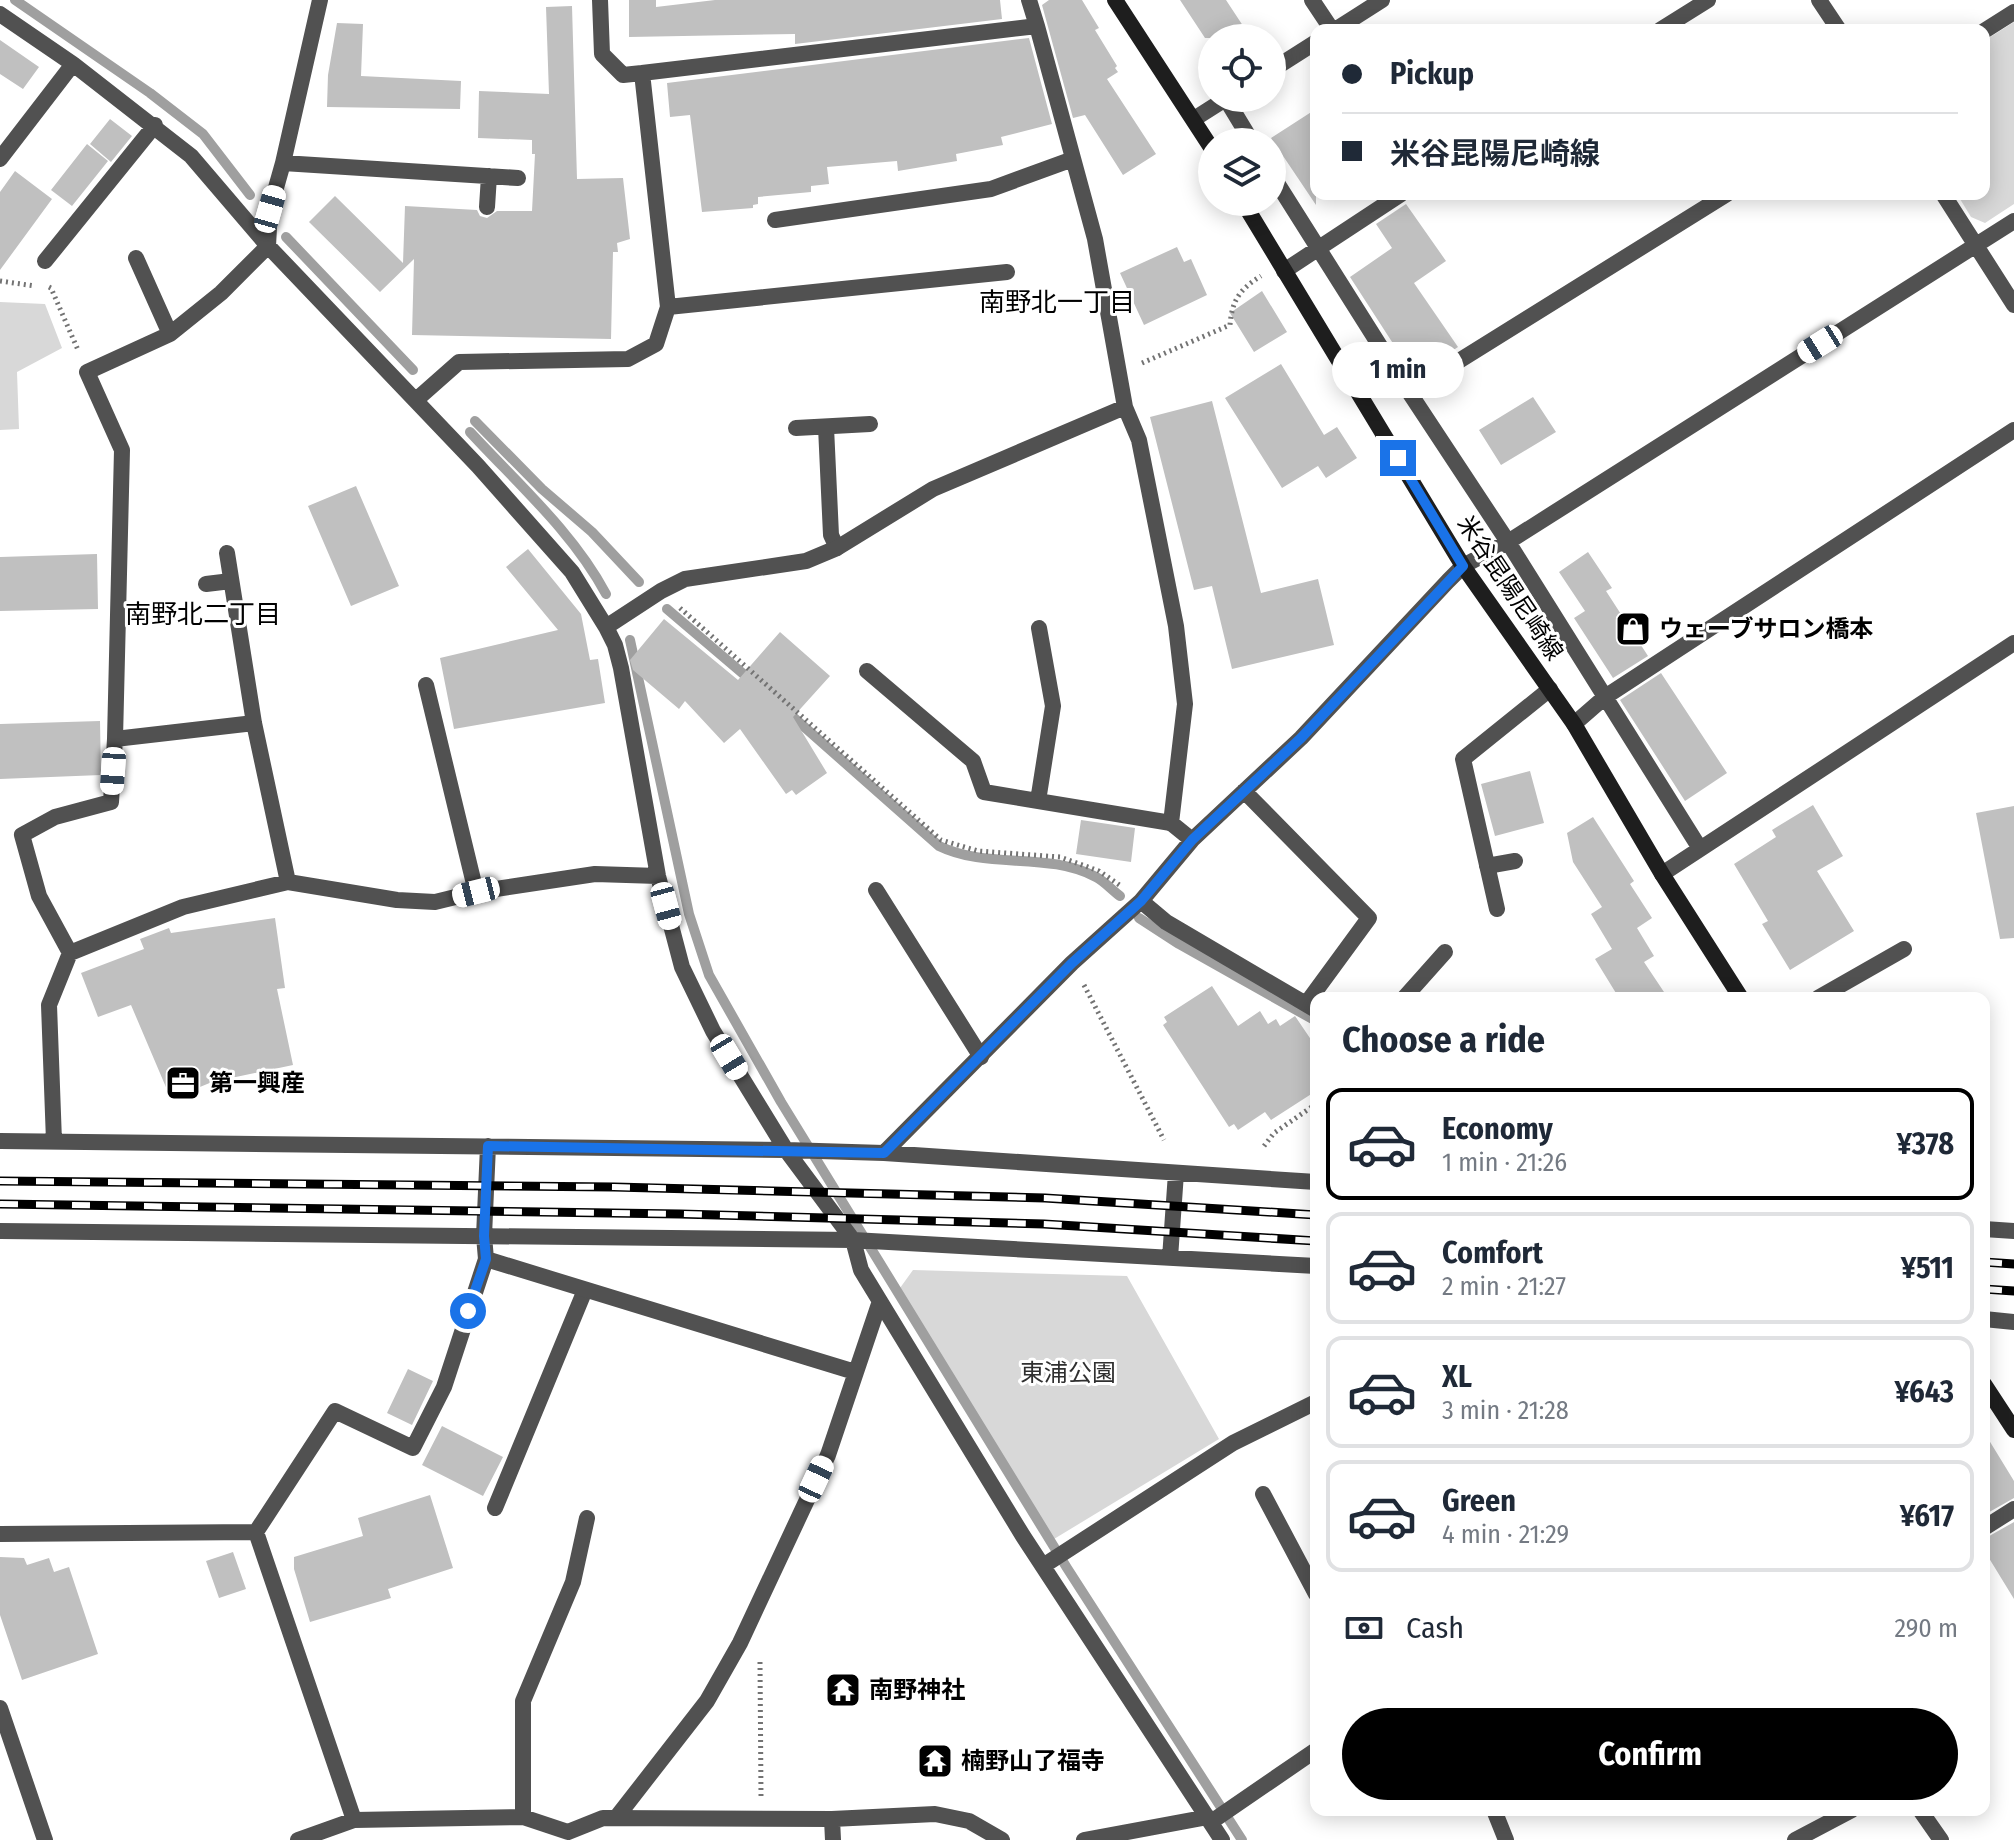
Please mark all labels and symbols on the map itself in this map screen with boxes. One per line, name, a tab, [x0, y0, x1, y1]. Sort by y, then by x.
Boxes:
car	[252, 183, 288, 235]
district label: 南野北一丁目	[979, 287, 1135, 318]
car	[1793, 321, 1847, 367]
callout: 1 min	[1332, 342, 1464, 398]
route end	[1380, 440, 1416, 476]
street label: 米谷昆陽尼崎線	[1451, 511, 1569, 665]
district label: 南野北二丁目	[125, 599, 281, 630]
shop icon: ウェーブサロン橋本	[1614, 610, 1652, 648]
place label: ウェーブサロン橋本	[1659, 615, 1874, 643]
car	[99, 746, 127, 796]
car	[450, 875, 502, 909]
car	[648, 880, 684, 932]
car	[706, 1030, 752, 1084]
office icon: 第一興産	[164, 1064, 202, 1102]
place label: 第一興産	[209, 1069, 305, 1097]
route start	[450, 1293, 486, 1329]
park label: 東浦公園	[1020, 1359, 1116, 1387]
car	[795, 1452, 837, 1506]
temple icon: 南野神社	[824, 1671, 862, 1709]
place label: 南野神社	[869, 1676, 965, 1704]
temple icon: 楠野山了福寺	[916, 1742, 954, 1780]
place label: 楠野山了福寺	[961, 1747, 1105, 1775]

